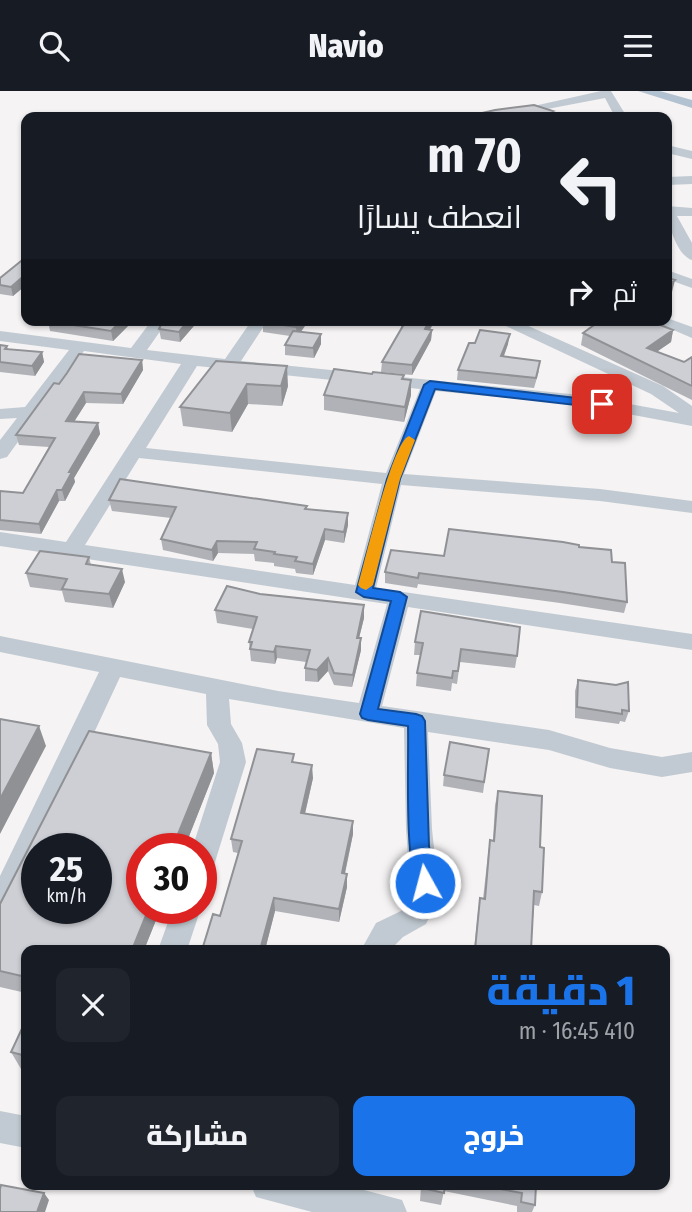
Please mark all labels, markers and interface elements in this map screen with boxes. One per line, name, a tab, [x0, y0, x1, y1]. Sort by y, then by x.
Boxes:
icon: search	[35, 27, 73, 65]
text: Navio	[308, 27, 384, 65]
icon: menu	[619, 27, 657, 65]
text: 70 m	[427, 126, 522, 185]
icon: left	[546, 140, 637, 231]
text: انعطف يسارًا	[357, 198, 522, 236]
icon: right	[561, 273, 599, 311]
text: ثم	[613, 278, 637, 309]
pin	[572, 374, 632, 434]
icon: arrive	[583, 385, 621, 423]
speed limit sign: 30	[126, 833, 217, 924]
position arrow	[388, 846, 462, 920]
text: 25	[50, 848, 83, 890]
text: km/h	[46, 885, 87, 907]
text: 1 دقيقة	[486, 966, 635, 1016]
button: close	[56, 968, 130, 1042]
text: 410 m · 16:45	[519, 1017, 635, 1045]
button: مشاركة	[56, 1096, 339, 1176]
button: خروج	[353, 1096, 635, 1176]

